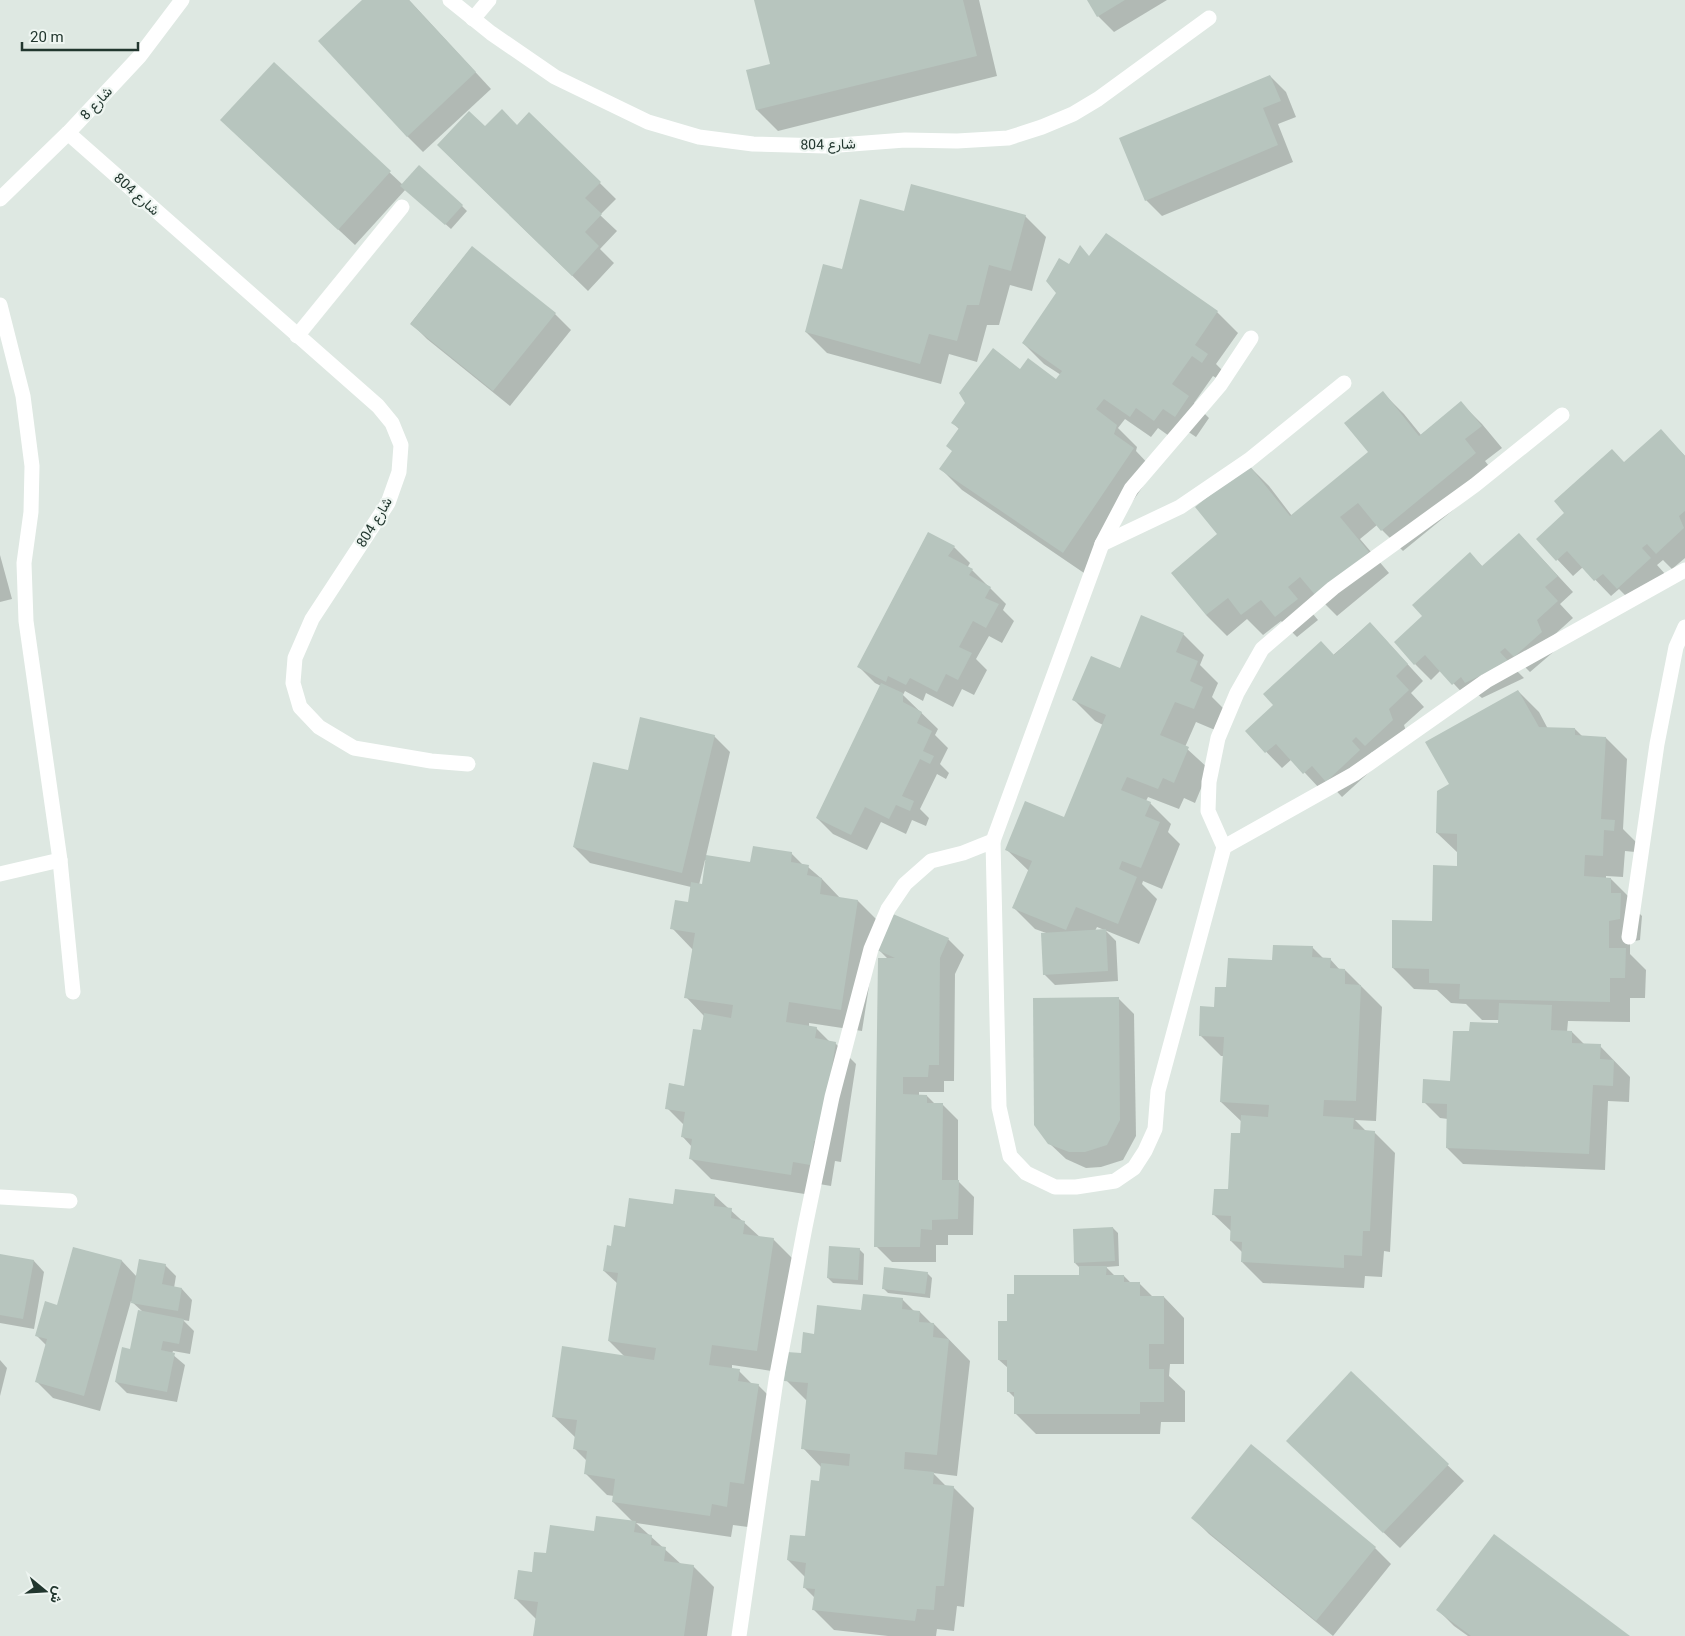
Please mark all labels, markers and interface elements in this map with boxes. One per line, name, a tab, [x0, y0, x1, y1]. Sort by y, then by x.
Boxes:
scale bar	[22, 20, 139, 52]
text: 20 m	[30, 28, 64, 46]
street label: شارع 8	[77, 83, 118, 125]
street label: شارع 804	[800, 136, 856, 155]
street label: شارع 804	[109, 170, 163, 221]
street label: شارع 804	[353, 494, 398, 551]
north arrow	[20, 1566, 70, 1616]
text: ش	[46, 1584, 68, 1606]

